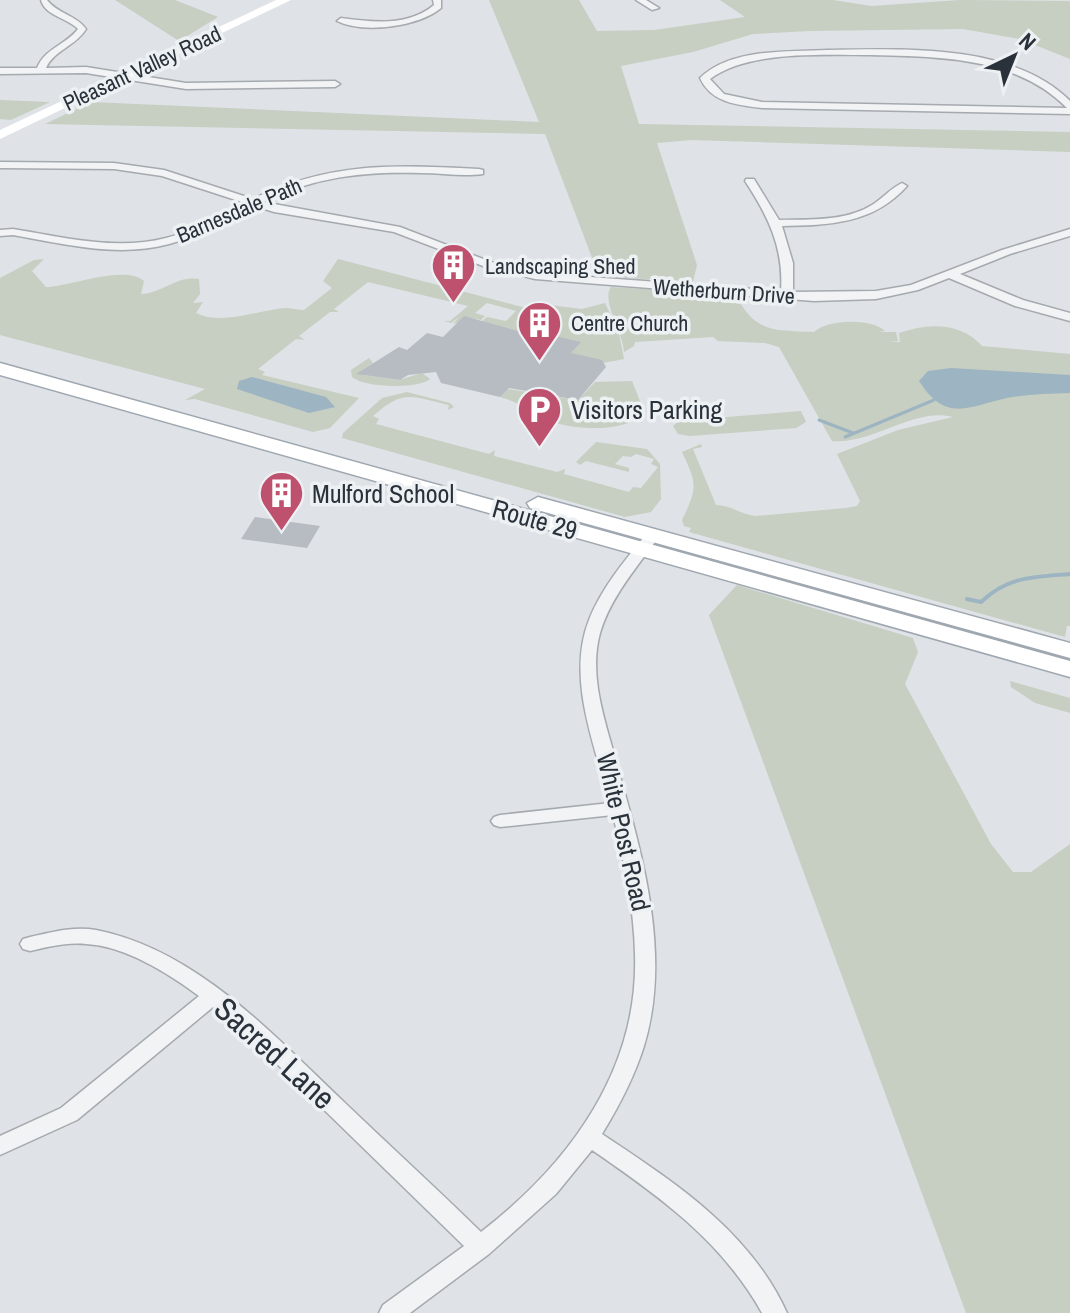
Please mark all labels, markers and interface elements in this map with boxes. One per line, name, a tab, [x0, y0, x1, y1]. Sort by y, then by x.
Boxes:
north arrow	[974, 16, 1054, 96]
street label: Pleasant Valley Road	[58, 18, 226, 118]
text: N	[1013, 26, 1043, 57]
street label: Barnesdale Path	[172, 170, 306, 250]
building icon: Landscaping Shed	[430, 242, 478, 305]
place label: Landscaping Shed	[485, 251, 635, 281]
street label: Wetherburn Drive	[652, 271, 796, 311]
building icon: Centre Church	[516, 299, 564, 362]
place label: Centre Church	[571, 308, 688, 338]
parking icon: Visitors Parking	[516, 385, 564, 448]
place label: Visitors Parking	[571, 392, 722, 427]
building icon: Mulford School	[257, 469, 305, 532]
place label: Mulford School	[312, 476, 454, 511]
street label: Route 29	[489, 490, 581, 548]
street label: White Post Road	[589, 750, 659, 914]
street label: Sacred Lane	[205, 987, 345, 1119]

